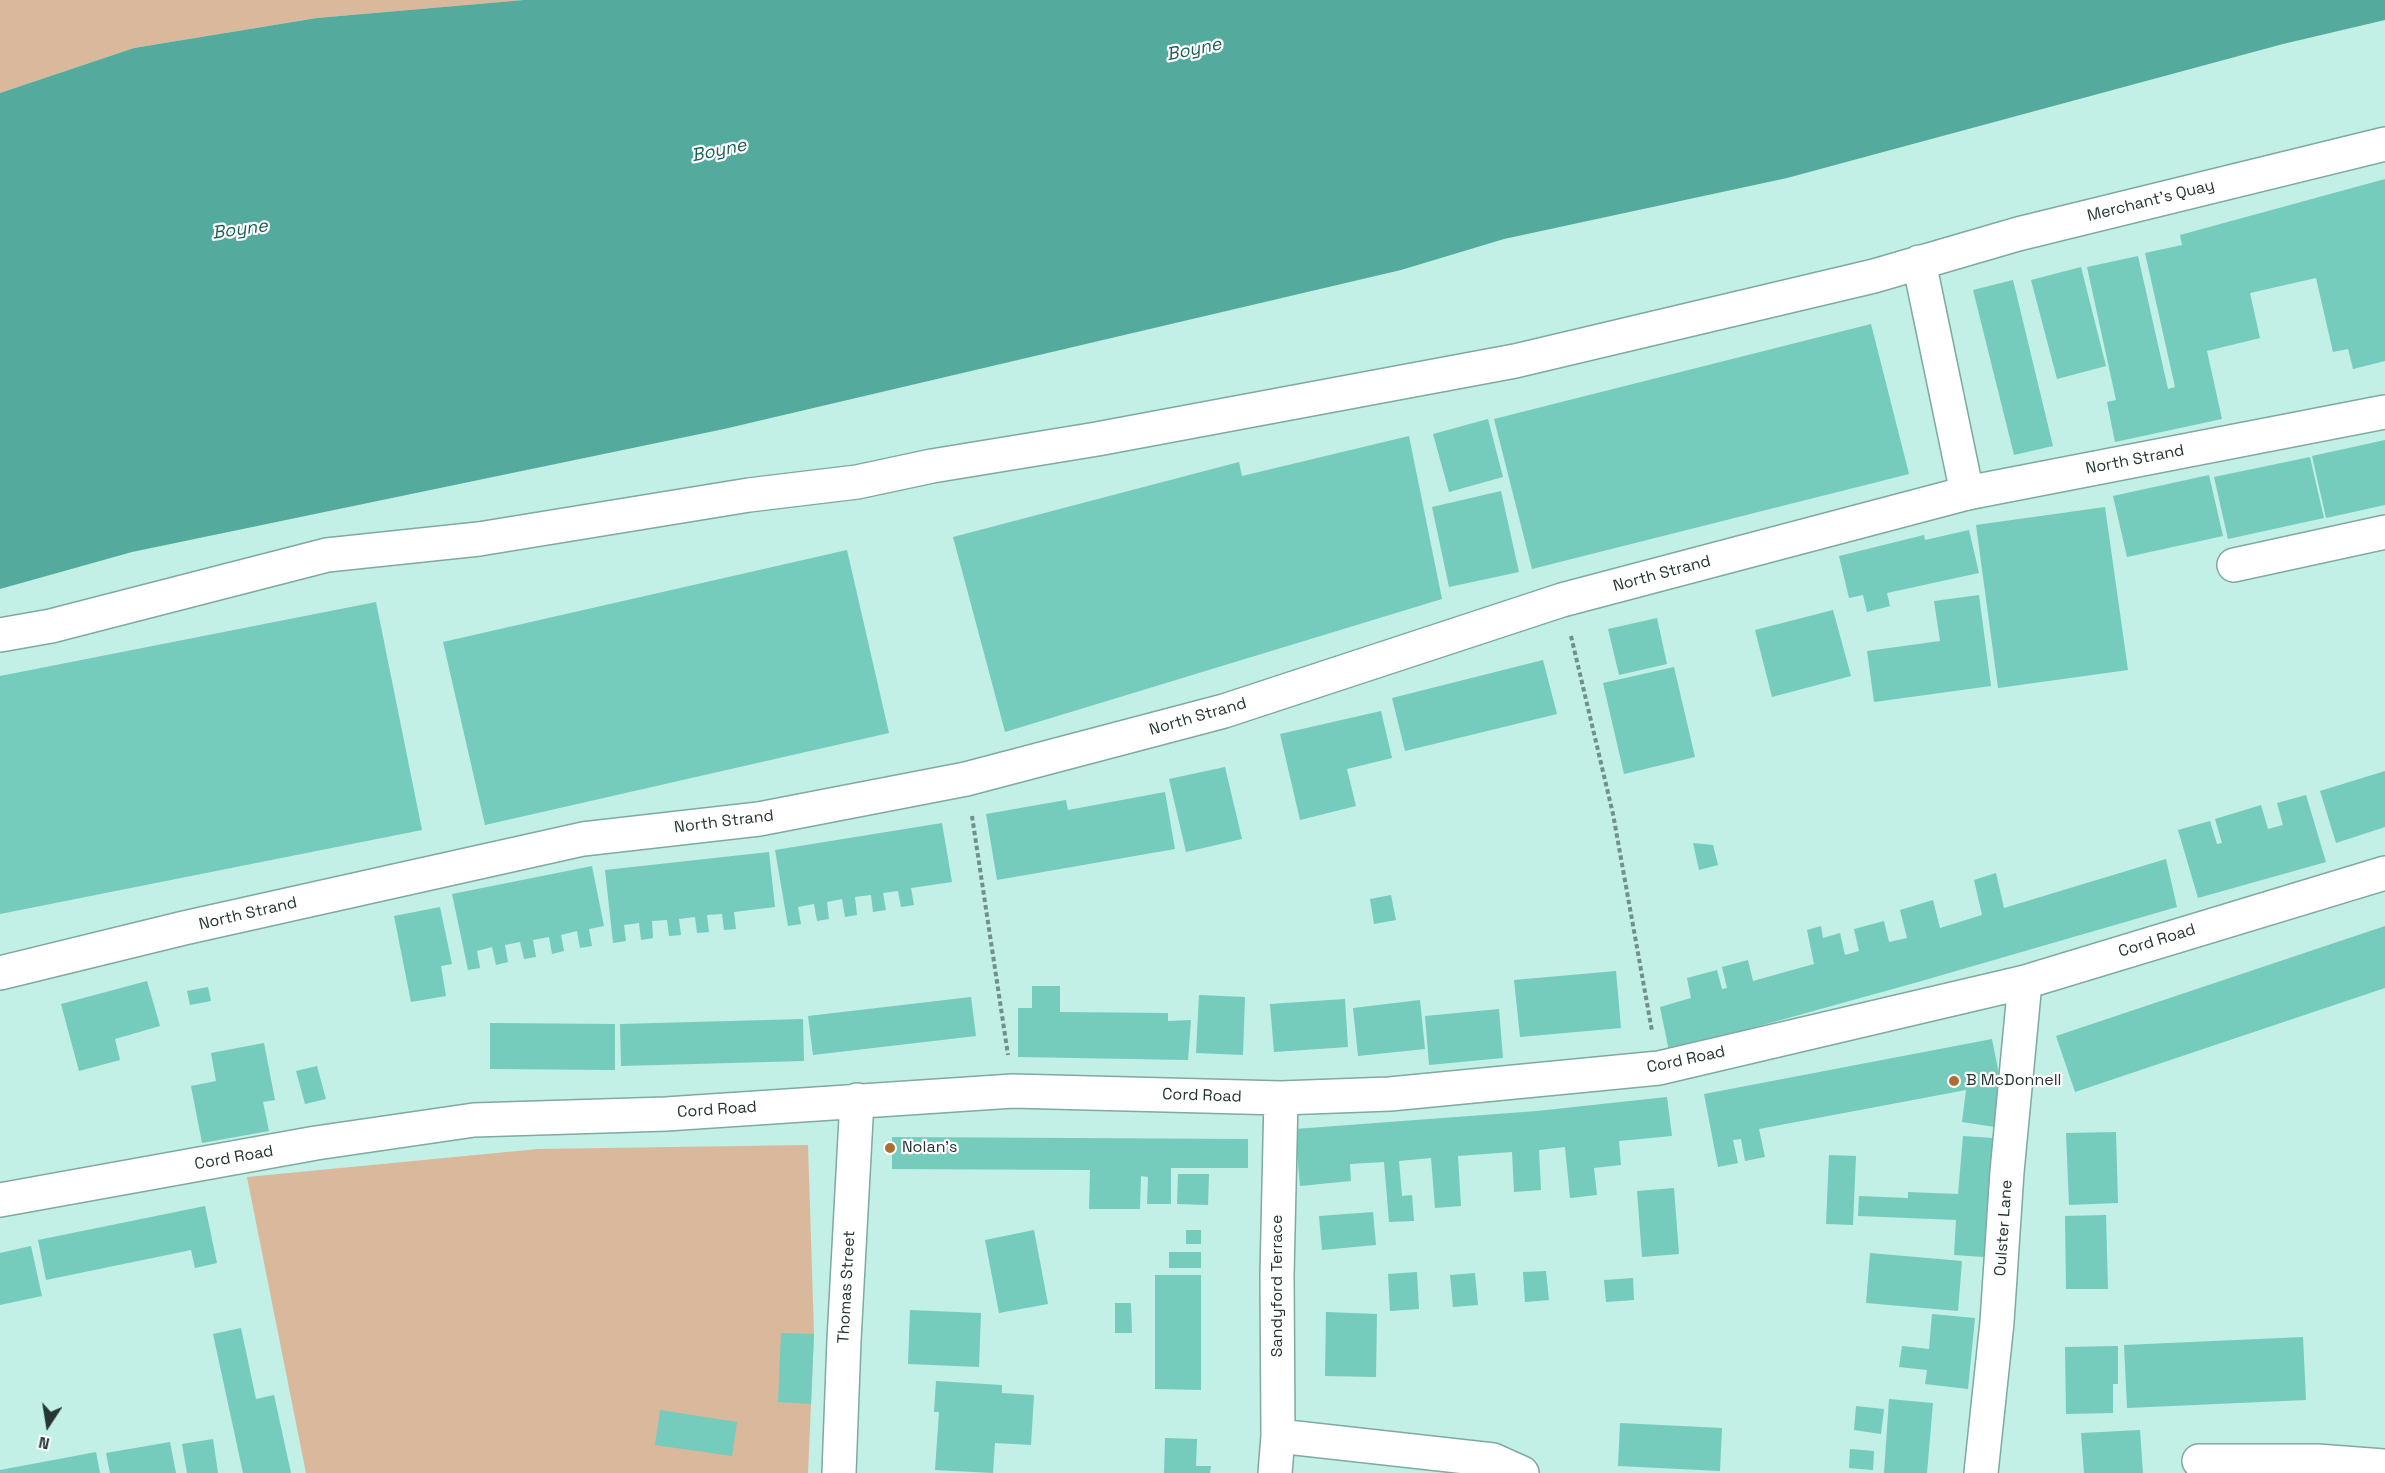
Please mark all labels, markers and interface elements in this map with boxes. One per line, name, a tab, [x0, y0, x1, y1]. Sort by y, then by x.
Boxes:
water label: Boyne	[1164, 34, 1224, 66]
water label: Boyne	[689, 135, 749, 167]
street label: Merchant's Quay	[2085, 176, 2217, 226]
water label: Boyne	[211, 215, 269, 245]
street label: North Strand	[2084, 441, 2186, 479]
street label: North Strand	[1611, 552, 1713, 596]
street label: North Strand	[1147, 694, 1249, 740]
street label: North Strand	[673, 806, 775, 838]
street label: North Strand	[197, 893, 299, 935]
street label: Cord Road	[2116, 920, 2198, 962]
street label: Cord Road	[1645, 1042, 1727, 1078]
place label: B McDonnell	[1966, 1071, 2062, 1091]
marker: B McDonnell	[1947, 1074, 1961, 1088]
street label: Cord Road	[1162, 1085, 1242, 1107]
street label: Cord Road	[677, 1098, 757, 1122]
place label: Nolan’s	[902, 1138, 957, 1158]
marker: Nolan’s	[883, 1141, 897, 1155]
street label: Cord Road	[193, 1142, 275, 1174]
street label: Oulster Lane	[1991, 1179, 2017, 1277]
street label: Sandyford Terrace	[1268, 1215, 1288, 1357]
street label: Thomas Street	[834, 1230, 860, 1344]
north arrow	[18, 1395, 78, 1455]
text: N	[37, 1432, 52, 1454]

